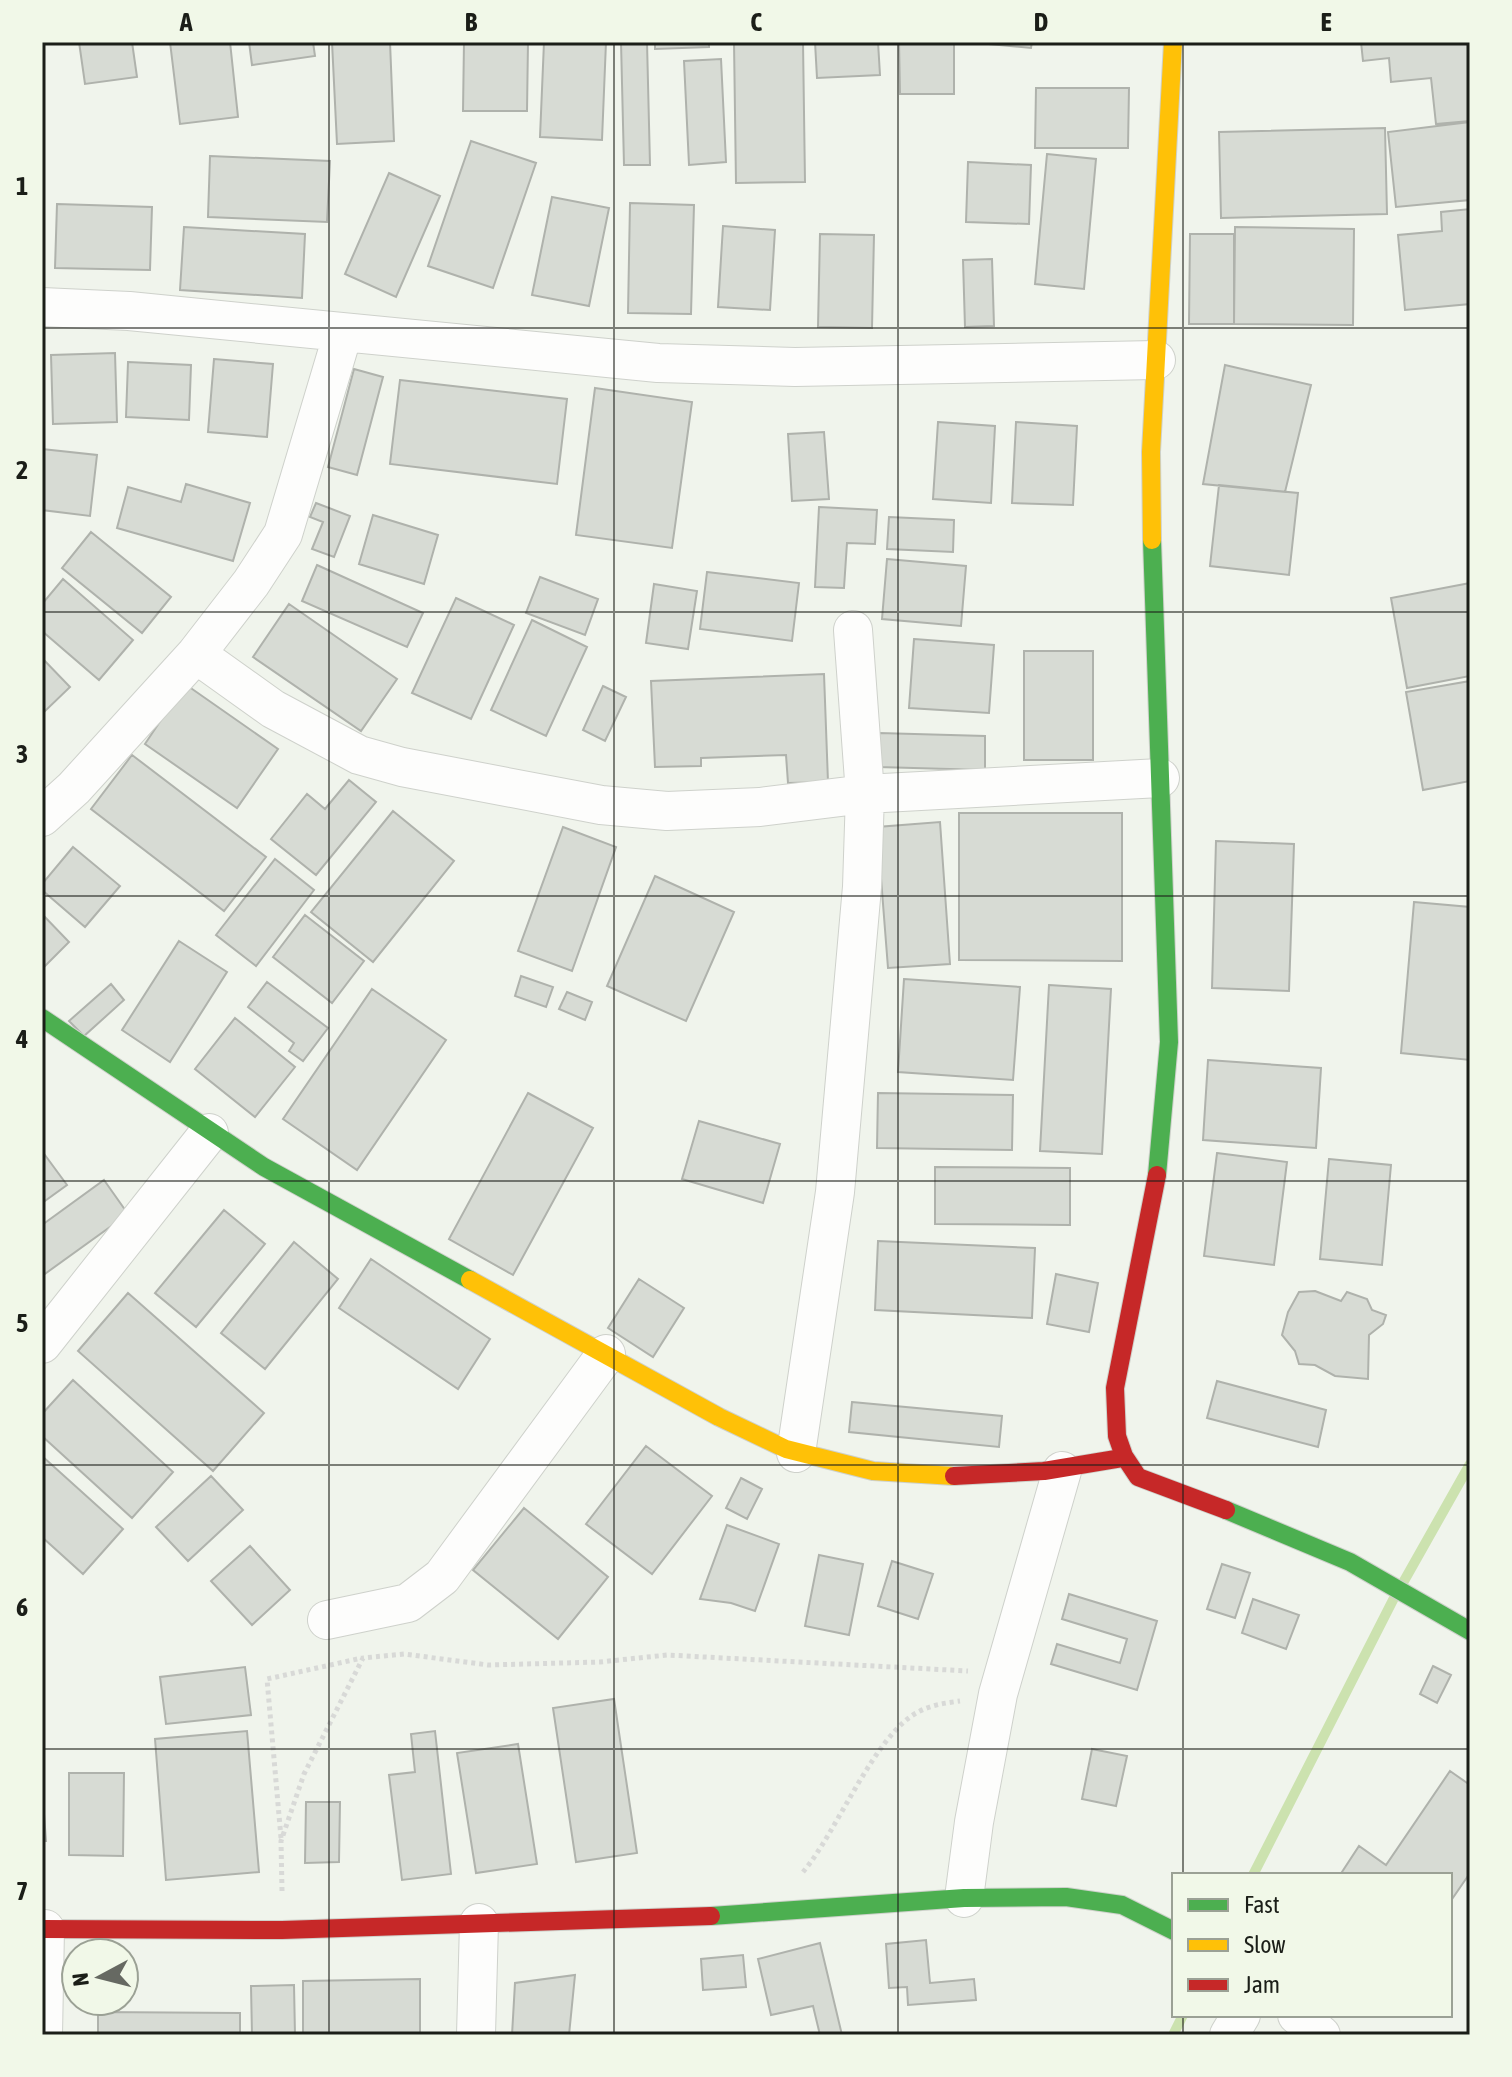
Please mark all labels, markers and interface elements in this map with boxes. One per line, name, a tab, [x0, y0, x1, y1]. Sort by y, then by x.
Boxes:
text: A	[179, 7, 193, 37]
text: B	[465, 7, 478, 37]
text: C	[750, 7, 762, 37]
text: D	[1034, 7, 1048, 37]
text: E	[1320, 7, 1332, 37]
text: 1	[16, 171, 28, 201]
text: 2	[16, 455, 28, 485]
text: 3	[16, 739, 28, 769]
text: 4	[15, 1024, 28, 1054]
text: 5	[16, 1308, 28, 1338]
text: 6	[16, 1592, 28, 1622]
legend	[1172, 1873, 1452, 2017]
text: 7	[16, 1876, 28, 1906]
text: Fast	[1244, 1891, 1280, 1918]
text: Slow	[1244, 1931, 1286, 1958]
north arrow	[60, 1937, 140, 2017]
text: N	[66, 1971, 94, 1987]
text: Jam	[1244, 1971, 1280, 1998]

